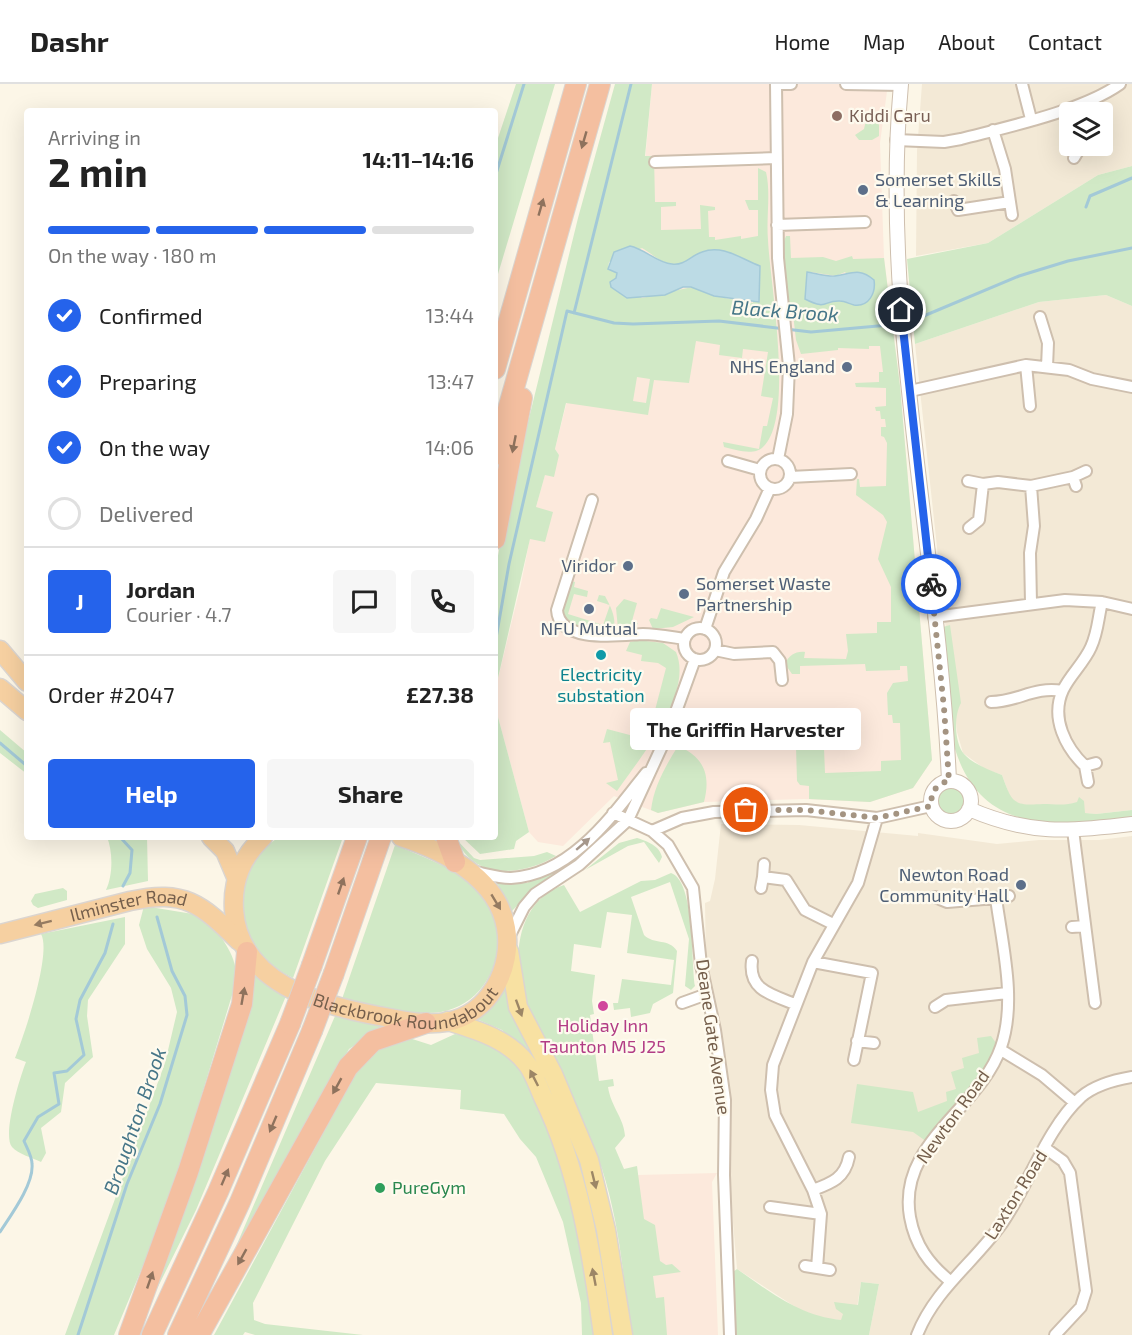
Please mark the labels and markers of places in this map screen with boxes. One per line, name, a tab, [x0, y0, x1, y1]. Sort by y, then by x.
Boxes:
place label: Kiddi Caru	[849, 104, 931, 126]
marker: Kiddi Caru	[830, 109, 844, 123]
place label: Somerset Skills & Learning	[875, 168, 1001, 211]
marker: Somerset Skills & Learning	[856, 183, 870, 197]
pin	[875, 284, 926, 335]
place label: NHS England	[730, 355, 835, 377]
marker: NHS England	[840, 360, 854, 374]
place label: Viridor	[561, 554, 616, 576]
marker: Viridor	[621, 559, 635, 573]
place label: Somerset Waste Partnership	[696, 572, 831, 615]
marker: Somerset Waste Partnership	[677, 587, 691, 601]
marker: NFU Mutual	[582, 602, 596, 616]
place label: NFU Mutual	[541, 617, 638, 639]
marker: Electricity substation	[594, 648, 608, 662]
place label: Electricity substation	[557, 663, 645, 706]
callout: The Griffin Harvester	[630, 708, 861, 750]
pin	[720, 784, 771, 835]
place label: Newton Road Community Hall	[879, 863, 1010, 906]
marker: Newton Road Community Hall	[1014, 878, 1028, 892]
marker: Holiday Inn Taunton M5 J25	[596, 999, 610, 1013]
place label: Holiday Inn Taunton M5 J25	[540, 1014, 666, 1057]
place label: PureGym	[392, 1176, 466, 1198]
marker: PureGym	[373, 1181, 387, 1195]

